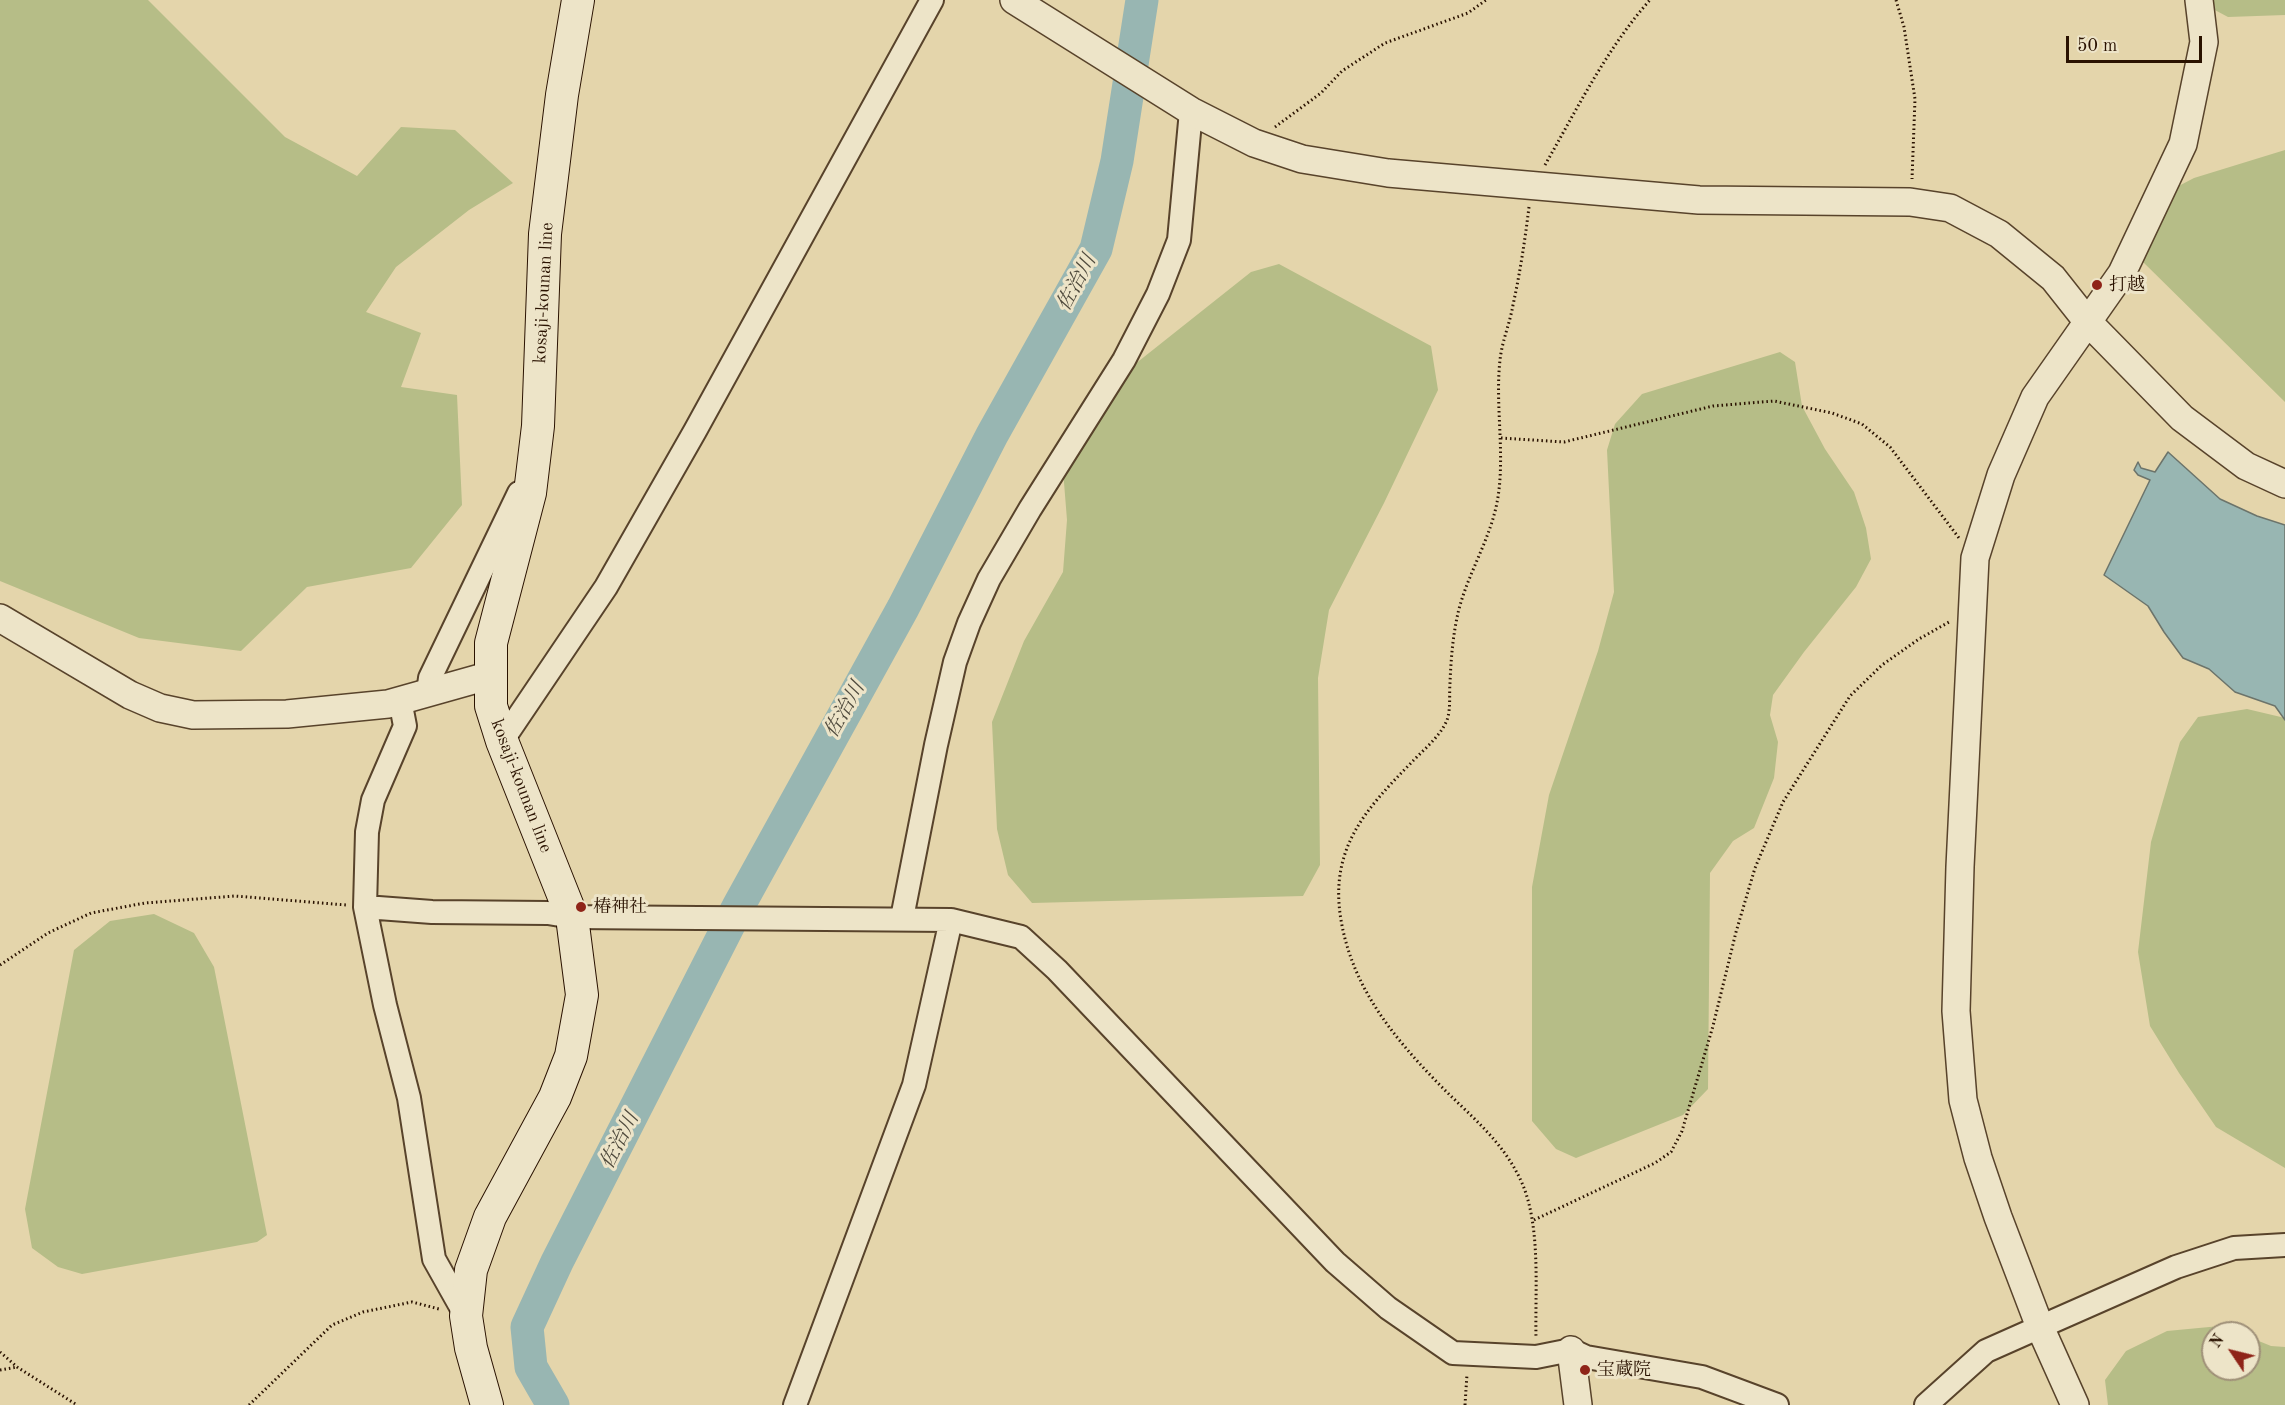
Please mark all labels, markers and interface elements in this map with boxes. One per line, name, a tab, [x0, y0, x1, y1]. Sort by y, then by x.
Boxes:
scale bar	[2069, 24, 2206, 62]
text: 50 m	[2077, 37, 2117, 55]
street label: kosaji-kounan line	[530, 222, 558, 364]
water label: 佐治川	[1052, 251, 1102, 315]
place label: 打越	[2109, 274, 2145, 296]
marker: 打越	[2090, 278, 2104, 292]
water label: 佐治川	[820, 678, 870, 742]
street label: kosaji-kounan line	[486, 716, 556, 856]
place label: 椿神社	[593, 896, 647, 918]
marker: 椿神社	[574, 900, 588, 914]
water label: 佐治川	[596, 1109, 644, 1173]
north arrow	[2201, 1321, 2261, 1381]
text: N	[2208, 1332, 2228, 1351]
place label: 宝蔵院	[1597, 1359, 1651, 1381]
marker: 宝蔵院	[1578, 1363, 1592, 1377]

